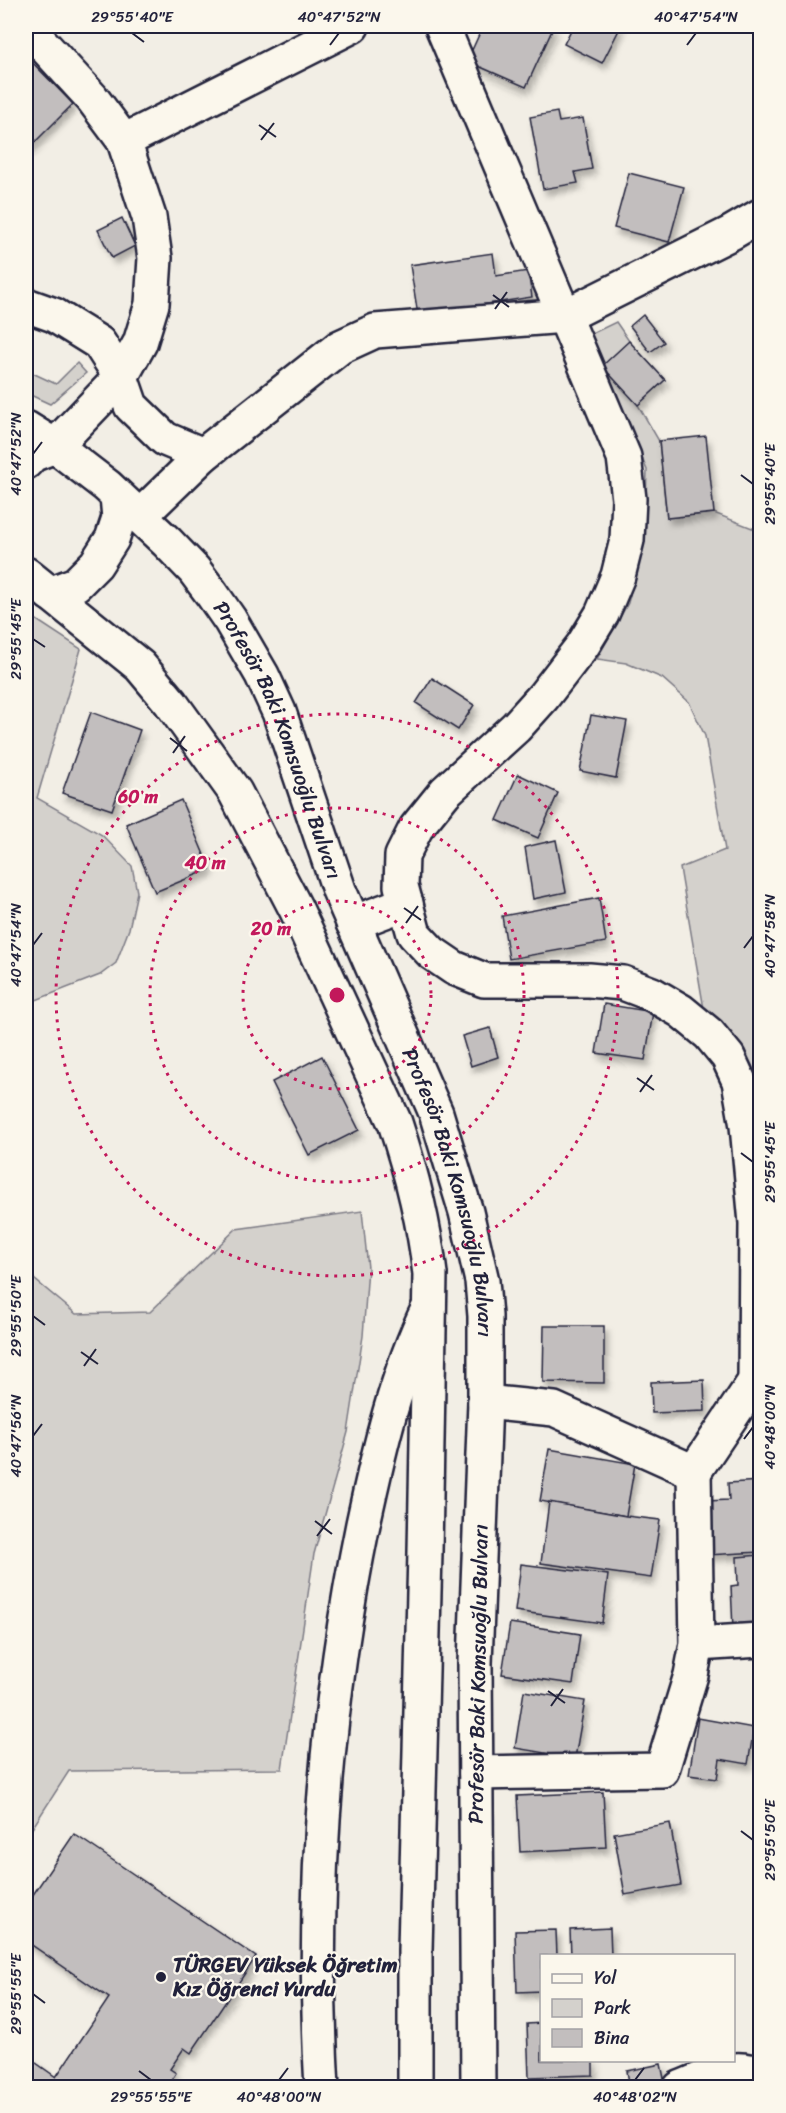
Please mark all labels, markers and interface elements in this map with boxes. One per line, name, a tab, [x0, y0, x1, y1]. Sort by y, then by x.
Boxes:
text: 29°55'40"E	[91, 4, 174, 30]
text: 40°47'52"N	[297, 4, 381, 30]
text: 40°47'54"N	[654, 4, 739, 30]
text: 40°47'52"N	[3, 412, 29, 496]
text: 29°55'40"E	[757, 442, 783, 525]
street label: Profesör Baki Komsuoğlu Bulvarı	[203, 592, 353, 884]
text: 29°55'45"E	[3, 597, 29, 680]
text: 60 m	[117, 781, 158, 813]
text: 40 m	[183, 847, 226, 879]
text: 40°47'58"N	[757, 894, 783, 978]
text: 40°47'54"N	[3, 902, 29, 987]
text: 20 m	[250, 913, 291, 945]
centre of rings	[327, 985, 347, 1005]
street label: Profesör Baki Komsuoğlu Bulvarı	[391, 1041, 504, 1337]
text: 29°55'45"E	[757, 1120, 783, 1203]
text: 29°55'50"E	[3, 1274, 29, 1357]
text: 40°48'00"N	[757, 1384, 783, 1469]
text: 40°47'56"N	[3, 1394, 29, 1478]
street label: Profesör Baki Komsuoğlu Bulvarı	[456, 1524, 500, 1824]
text: 29°55'50"E	[757, 1798, 783, 1881]
place label: TÜRGEV Yüksek Öğretim Kız Öğrenci Yurdu	[172, 1946, 398, 2008]
text: 29°55'55"E	[3, 1952, 29, 2035]
legend	[540, 1954, 735, 2062]
text: Yol	[594, 1962, 617, 1994]
marker: TÜRGEV Yüksek Öğretim Kız Öğrenci Yurdu	[154, 1970, 168, 1984]
text: Park	[594, 1992, 631, 2024]
text: Bina	[594, 2022, 630, 2054]
text: 29°55'55"E	[110, 2084, 193, 2110]
text: 40°48'00"N	[237, 2084, 322, 2110]
text: 40°48'02"N	[593, 2084, 678, 2110]

